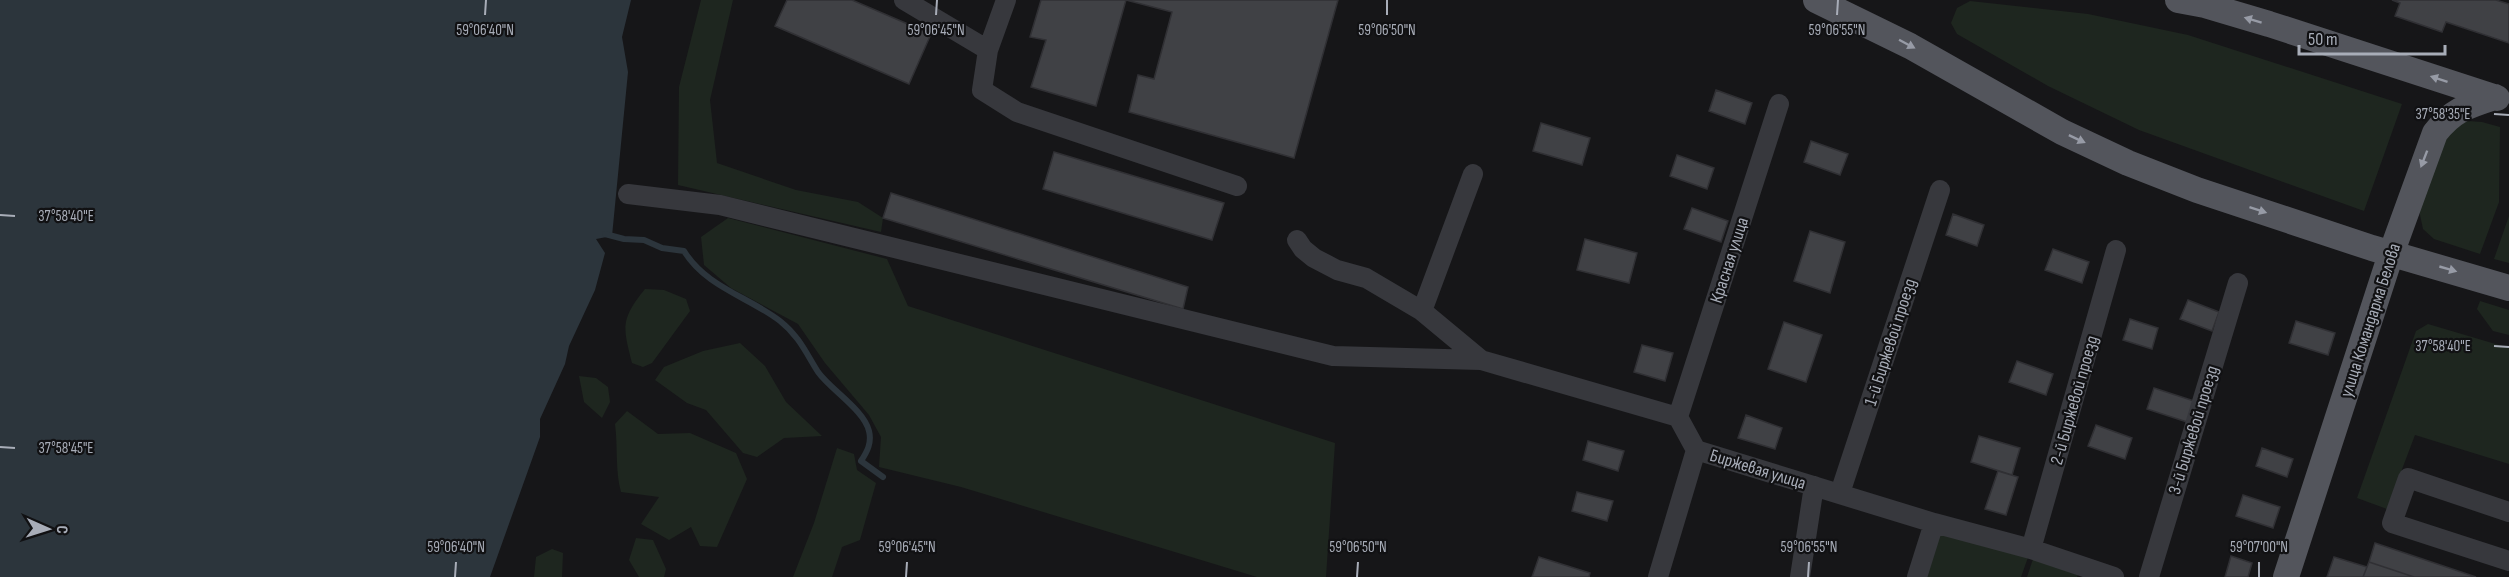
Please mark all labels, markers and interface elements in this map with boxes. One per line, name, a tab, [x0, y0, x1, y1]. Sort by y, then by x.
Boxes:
one-way arrow	[2244, 15, 2262, 24]
scale bar	[2299, 18, 2444, 56]
text: 59°06'40"N	[456, 21, 514, 40]
text: 59°06'45"N	[907, 21, 965, 40]
text: 59°06'50"N	[1358, 21, 1416, 40]
text: 59°06'55"N	[1809, 21, 1865, 40]
text: 50 m	[2308, 29, 2338, 50]
one-way arrow	[1898, 39, 1915, 49]
one-way arrow	[2430, 74, 2448, 83]
text: 37°58'35"E	[2415, 105, 2471, 124]
one-way arrow	[2068, 135, 2085, 144]
one-way arrow	[2419, 150, 2429, 168]
one-way arrow	[2249, 206, 2267, 216]
text: 37°58'40"E	[38, 207, 94, 226]
street label: Красная улица	[1706, 215, 1753, 306]
street label: улица Командарма Белова	[2336, 241, 2405, 400]
one-way arrow	[2438, 265, 2457, 275]
street label: 1-й Биржевой проезд	[1860, 276, 1921, 408]
street label: 2-й Биржевой проезд	[2046, 333, 2103, 467]
text: 37°58'40"E	[2415, 337, 2471, 356]
street label: 3-й Биржевой проезд	[2164, 363, 2223, 497]
text: 37°58'45"E	[38, 439, 94, 458]
street label: Биржевая улица	[1707, 445, 1808, 494]
north arrow	[18, 499, 78, 559]
text: С	[52, 525, 71, 534]
text: 59°06'40"N	[427, 538, 485, 557]
text: 59°06'45"N	[878, 538, 936, 557]
text: 59°06'50"N	[1329, 538, 1387, 557]
text: 59°06'55"N	[1781, 538, 1837, 557]
text: 59°07'00"N	[2230, 538, 2288, 557]

